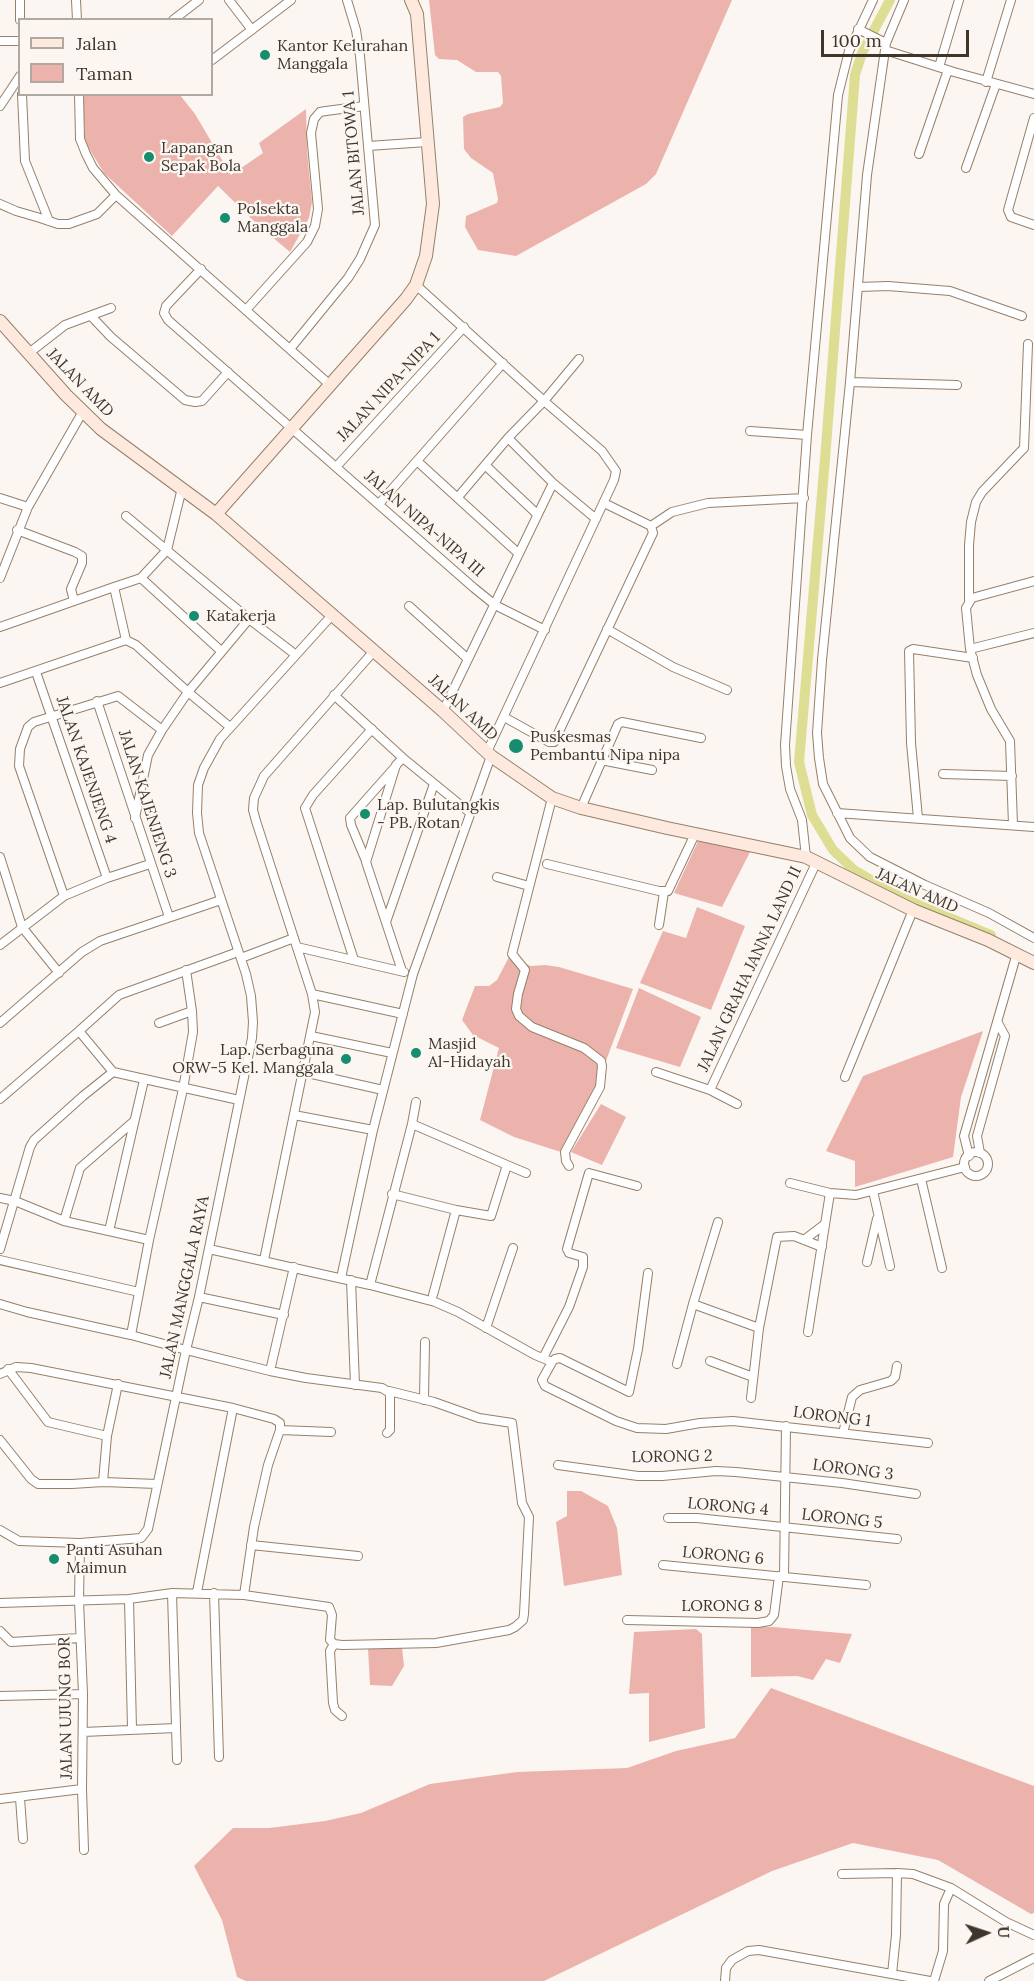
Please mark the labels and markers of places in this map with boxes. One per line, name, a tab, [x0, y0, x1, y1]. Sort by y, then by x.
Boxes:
place label: Kantor Kelurahan Manggala	[277, 36, 408, 74]
marker: Kantor Kelurahan Manggala	[258, 48, 272, 62]
place label: Lapangan Sepak Bola	[161, 138, 241, 176]
marker: Lapangan Sepak Bola	[142, 150, 156, 164]
place label: Polsekta Manggala	[237, 199, 308, 237]
marker: Polsekta Manggala	[218, 211, 232, 225]
place label: Katakerja	[206, 606, 276, 626]
marker: Katakerja	[187, 609, 201, 623]
place label: Puskesmas Pembantu Nipa nipa	[530, 727, 680, 765]
marker: Puskesmas Pembantu Nipa nipa	[507, 737, 525, 755]
place label: Lap. Bulutangkis - PB. Rotan	[377, 795, 500, 833]
marker: Lap. Bulutangkis - PB. Rotan	[358, 807, 372, 821]
place label: Masjid Al-Hidayah	[428, 1034, 511, 1072]
place label: Lap. Serbaguna ORW-5 Kel. Manggala	[172, 1040, 334, 1078]
marker: Masjid Al-Hidayah	[409, 1046, 423, 1060]
marker: Lap. Serbaguna ORW-5 Kel. Manggala	[339, 1052, 353, 1066]
place label: Panti Asuhan Maimun	[66, 1540, 163, 1578]
marker: Panti Asuhan Maimun	[47, 1552, 61, 1566]

